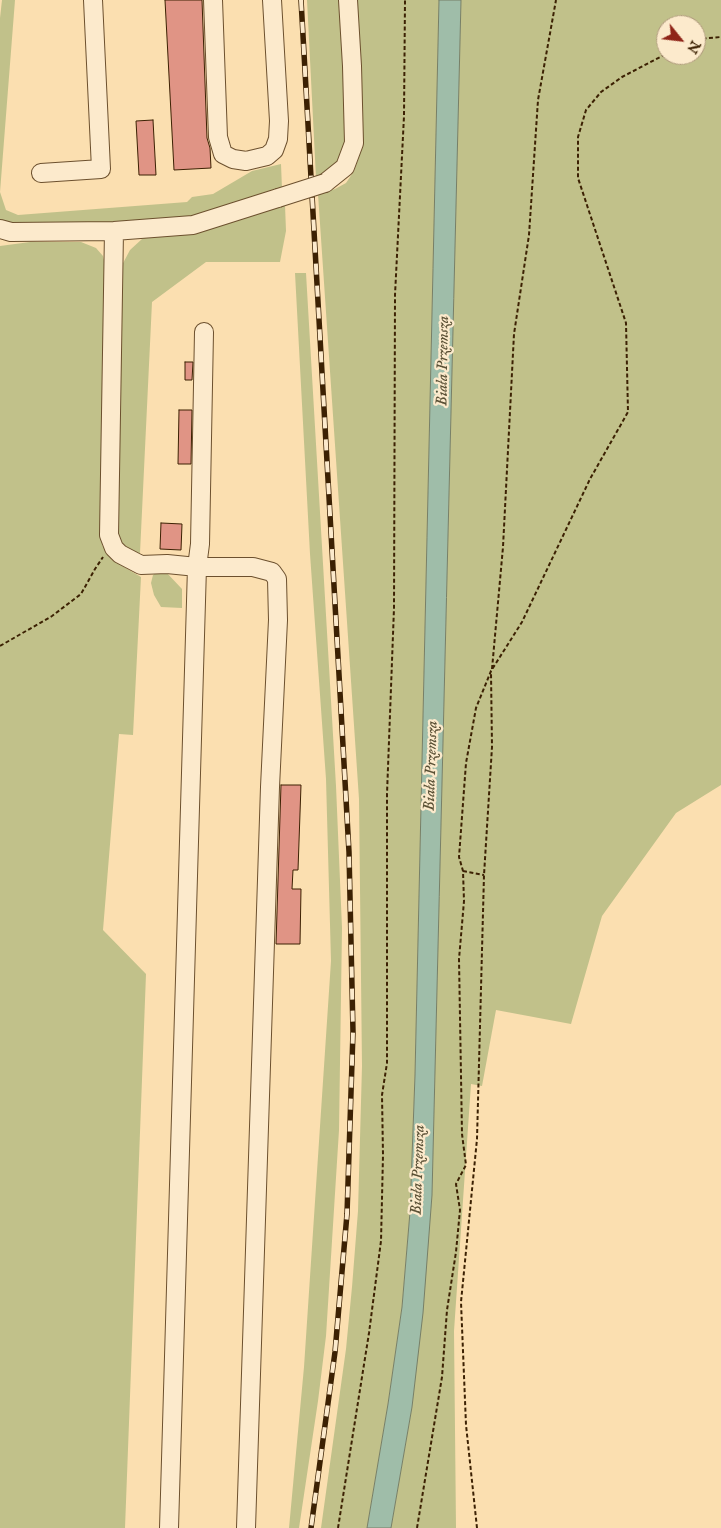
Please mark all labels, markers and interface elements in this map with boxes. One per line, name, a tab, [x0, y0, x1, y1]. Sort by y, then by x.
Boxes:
north arrow	[656, 15, 706, 65]
text: N	[682, 37, 704, 56]
water label: Biała Przemsza	[434, 316, 454, 406]
water label: Biała Przemsza	[421, 720, 443, 812]
water label: Biała Przemsza	[408, 1124, 430, 1216]

